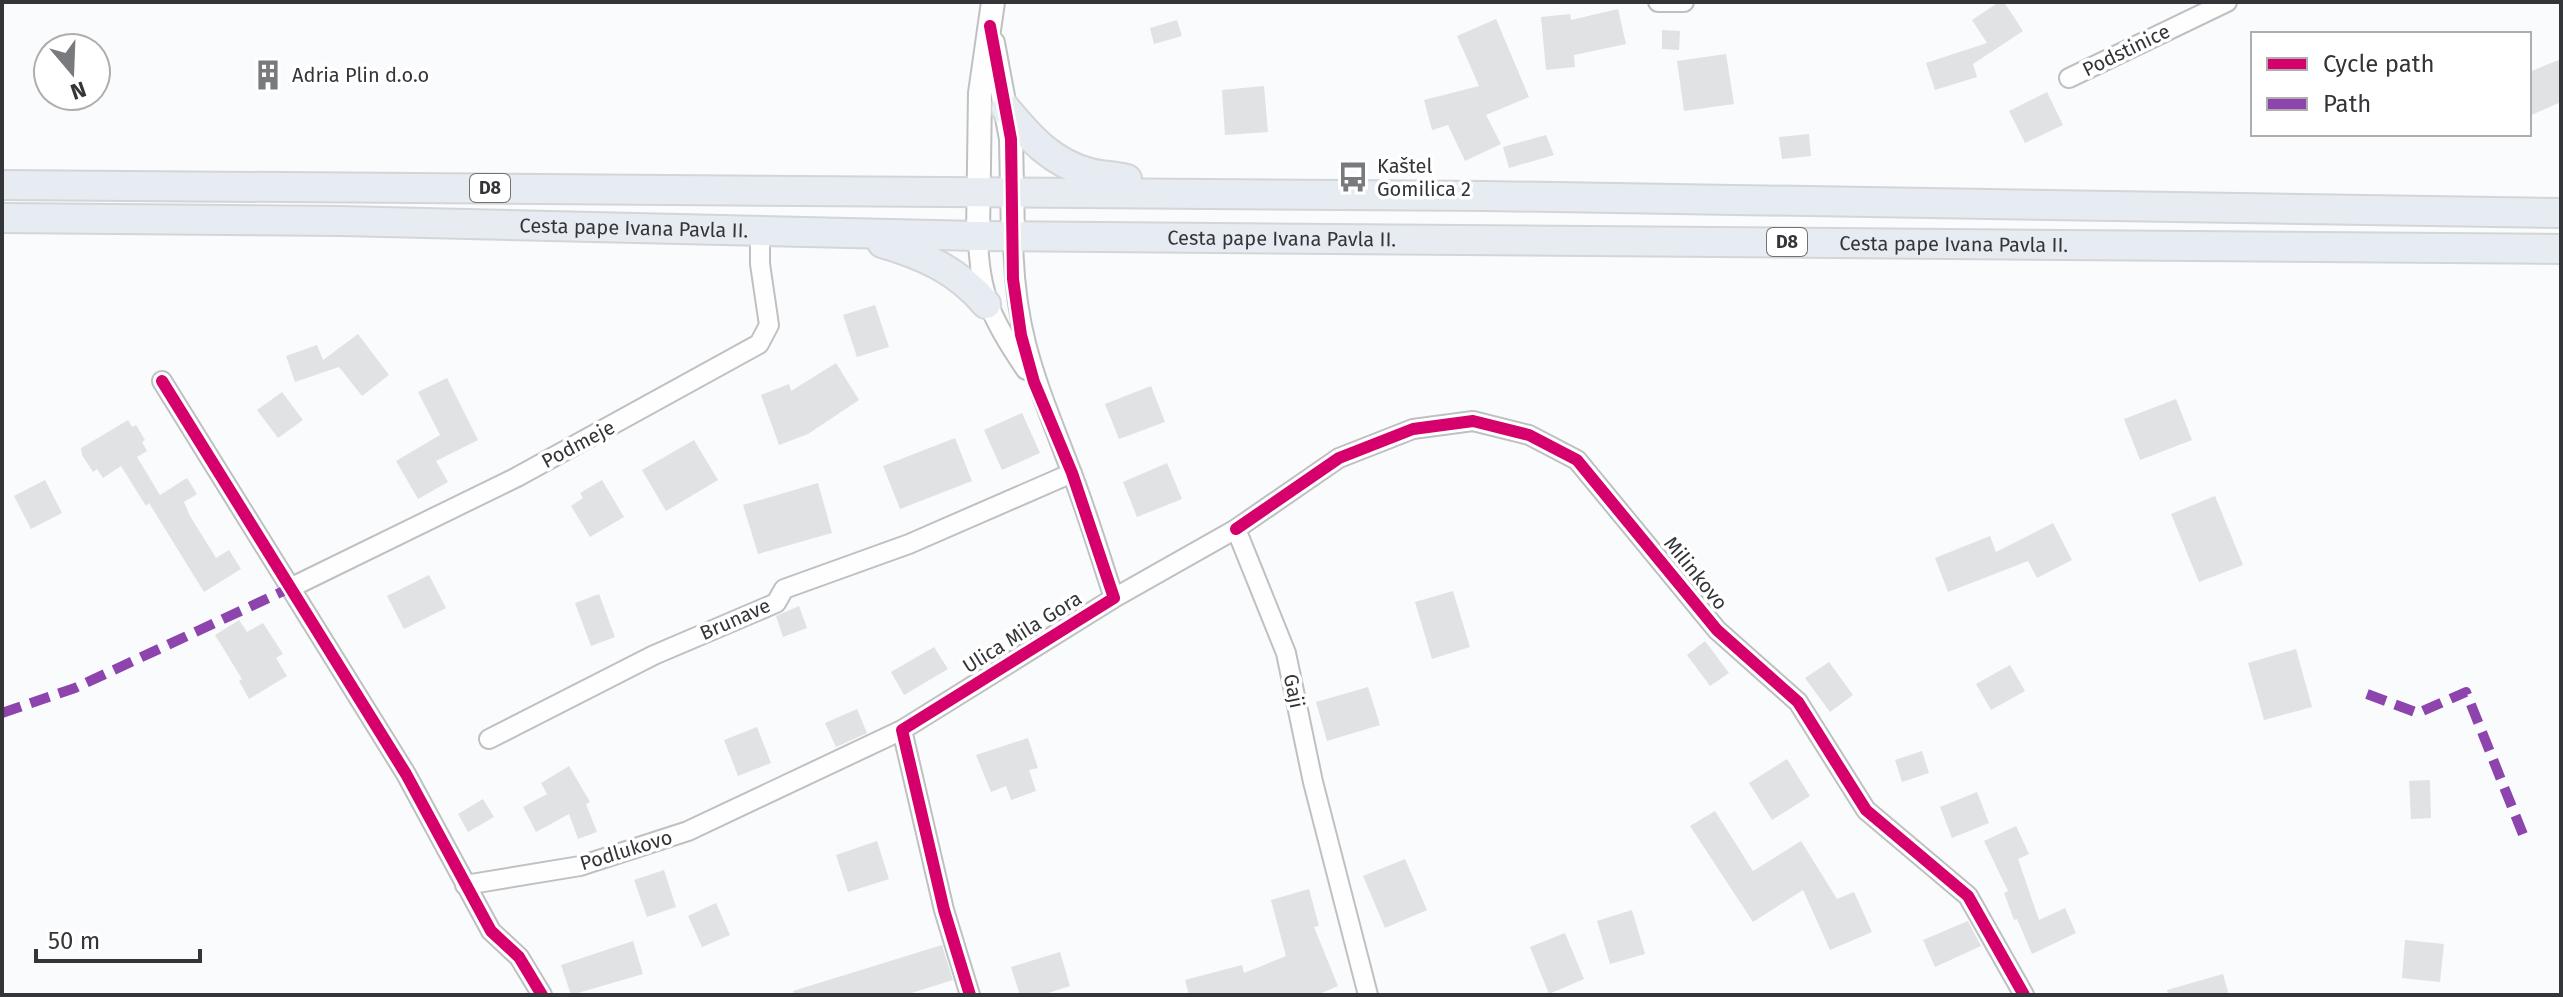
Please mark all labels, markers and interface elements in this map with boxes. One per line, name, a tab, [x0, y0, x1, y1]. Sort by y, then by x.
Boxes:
street label: Podstinice	[2078, 19, 2174, 81]
north arrow	[32, 32, 112, 112]
legend	[2251, 32, 2531, 136]
text: Cycle path	[2323, 50, 2435, 78]
building icon: Adria Plin d.o.o	[251, 58, 285, 92]
place label: Adria Plin d.o.o	[292, 63, 429, 87]
text: N	[67, 75, 90, 106]
text: Path	[2323, 90, 2371, 118]
place label: Kaštel Gomilica 2	[1377, 154, 1471, 201]
bus stop icon: Kaštel Gomilica 2	[1336, 160, 1370, 194]
road number: D8	[470, 174, 510, 202]
street label: Cesta pape Ivana Pavla II.	[519, 213, 749, 243]
street label: Cesta pape Ivana Pavla II.	[1167, 226, 1396, 251]
road number: D8	[1767, 228, 1807, 256]
street label: Cesta pape Ivana Pavla II.	[1839, 231, 2068, 257]
street label: Podmeje	[537, 415, 619, 473]
street label: Milinkovo	[1659, 531, 1733, 615]
street label: Ulica Mila Gora	[958, 586, 1086, 678]
street label: Brunave	[696, 593, 774, 645]
street label: Gaji	[1279, 672, 1309, 710]
street label: Podlukovo	[577, 825, 675, 875]
scale bar	[36, 913, 200, 963]
text: 50 m	[48, 927, 100, 955]

